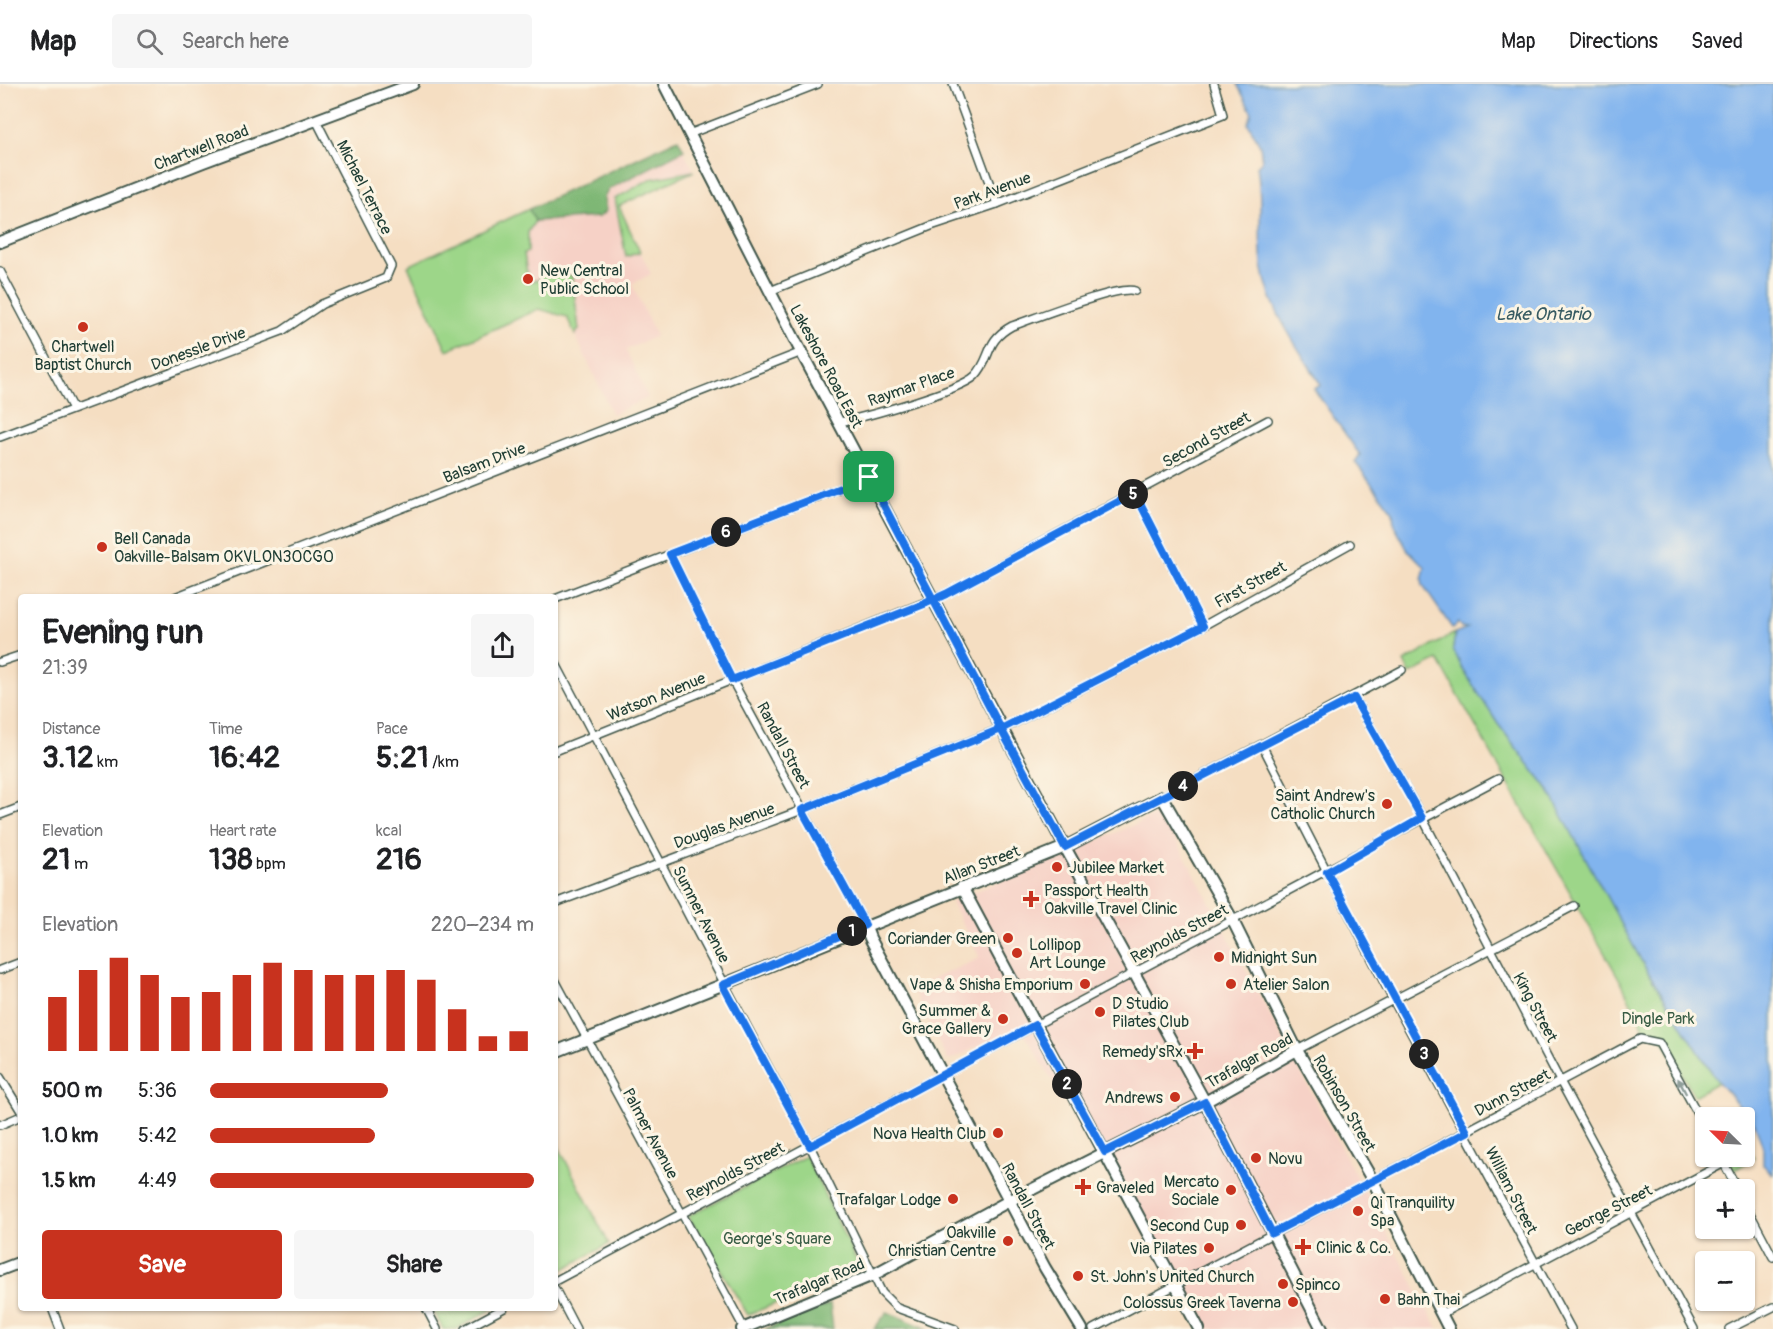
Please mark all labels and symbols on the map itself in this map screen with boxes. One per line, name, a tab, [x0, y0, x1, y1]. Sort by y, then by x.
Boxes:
street label: Chartwell Road	[151, 121, 252, 175]
street label: Michael Terrace	[332, 137, 397, 238]
street label: Park Avenue	[951, 168, 1034, 214]
place label: New Central Public School	[540, 261, 629, 299]
marker: New Central Public School	[521, 272, 535, 286]
street label: Lakeshore Road East	[785, 301, 867, 432]
water label: Lake Ontario	[1495, 303, 1592, 326]
marker: Chartwell Baptist Church	[76, 320, 90, 334]
street label: Donessle Drive	[148, 323, 248, 375]
place label: Chartwell Baptist Church	[34, 337, 132, 375]
street label: Raymar Place	[865, 363, 957, 411]
street label: Second Street	[1159, 407, 1254, 472]
street label: Balsam Drive	[440, 438, 529, 488]
pin	[843, 451, 894, 502]
pin: 5	[1118, 479, 1148, 509]
pin: 6	[711, 517, 741, 547]
place label: Bell Canada Oakville-Balsam OKVLON30CG0	[114, 529, 334, 567]
marker: Bell Canada Oakville-Balsam OKVLON30CG0	[95, 540, 109, 554]
street label: First Street	[1211, 557, 1290, 613]
street label: Watson Avenue	[604, 668, 709, 726]
street label: Randall Street	[752, 699, 815, 793]
pin: 4	[1168, 771, 1198, 801]
place label: Saint Andrew's Catholic Church	[1271, 786, 1375, 824]
marker: Saint Andrew's Catholic Church	[1380, 797, 1394, 811]
street label: Douglas Avenue	[671, 798, 778, 853]
street label: Allan Street	[940, 841, 1023, 889]
place label: Jubilee Market	[1069, 858, 1165, 878]
marker: Jubilee Market	[1050, 860, 1064, 874]
street label: Sumner Avenue	[668, 863, 734, 966]
place label: Passport Health Oakville Travel Clinic	[1044, 881, 1178, 919]
marker: Passport Health Oakville Travel Clinic	[1022, 890, 1040, 908]
street label: Reynolds Street	[1127, 900, 1232, 968]
pin: 1	[837, 916, 867, 946]
place label: Coriander Green	[887, 929, 996, 949]
marker: Coriander Green	[1001, 931, 1015, 945]
place label: Lollipop Art Lounge	[1029, 935, 1106, 973]
marker: Lollipop Art Lounge	[1010, 946, 1024, 960]
place label: Midnight Sun	[1231, 948, 1317, 968]
marker: Midnight Sun	[1212, 950, 1226, 964]
street label: King Street	[1508, 969, 1562, 1046]
place label: Vape & Shisha Emporium	[909, 975, 1073, 995]
place label: Atelier Salon	[1243, 975, 1330, 995]
marker: Vape & Shisha Emporium	[1078, 977, 1092, 991]
marker: Atelier Salon	[1224, 977, 1238, 991]
place label: D Studio Pilates Club	[1112, 994, 1189, 1032]
place label: Summer & Grace Gallery	[902, 1001, 991, 1039]
marker: D Studio Pilates Club	[1093, 1005, 1107, 1019]
park label: Dingle Park	[1621, 1009, 1695, 1029]
marker: Summer & Grace Gallery	[996, 1012, 1010, 1026]
street label: Trafalgar Road	[1202, 1029, 1297, 1093]
pin: 3	[1409, 1039, 1439, 1069]
place label: Remedy'sRx	[1102, 1042, 1183, 1062]
marker: Remedy'sRx	[1188, 1044, 1202, 1058]
street label: Robinson Street	[1308, 1051, 1380, 1156]
street label: Dunn Street	[1471, 1064, 1554, 1121]
pin: 2	[1052, 1069, 1082, 1099]
one-way arrow	[1677, 1077, 1687, 1094]
street label: Palmer Avenue	[618, 1085, 682, 1182]
place label: Andrews	[1104, 1088, 1163, 1108]
marker: Andrews	[1168, 1090, 1182, 1104]
north arrow	[1695, 1107, 1755, 1167]
place label: Nova Health Club	[873, 1124, 986, 1144]
marker: Nova Health Club	[991, 1126, 1005, 1140]
street label: Reynolds Street	[683, 1138, 788, 1206]
street label: William Street	[1481, 1143, 1542, 1238]
place label: Novu	[1268, 1149, 1303, 1169]
marker: Novu	[1249, 1151, 1263, 1165]
street label: Randall Street	[997, 1160, 1060, 1254]
place label: Mercato Sociale	[1164, 1172, 1219, 1210]
marker: Graveled	[1074, 1178, 1092, 1196]
place label: Graveled	[1096, 1178, 1154, 1198]
street label: George Street	[1561, 1180, 1656, 1242]
marker: Mercato Sociale	[1224, 1183, 1238, 1197]
place label: Trafalgar Lodge	[836, 1190, 941, 1210]
marker: Trafalgar Lodge	[946, 1192, 960, 1206]
place label: Qi Tranquility Spa	[1370, 1193, 1455, 1231]
marker: Qi Tranquility Spa	[1351, 1204, 1365, 1218]
place label: Second Cup	[1149, 1216, 1229, 1236]
marker: Second Cup	[1234, 1218, 1248, 1232]
place label: Oakville Christian Centre	[888, 1223, 996, 1261]
park label: George's Square	[723, 1229, 831, 1249]
marker: Oakville Christian Centre	[1001, 1234, 1015, 1248]
marker: Clinic & Co.	[1294, 1238, 1312, 1256]
place label: Clinic & Co.	[1316, 1238, 1391, 1258]
place label: Via Pilates	[1130, 1239, 1197, 1259]
marker: Via Pilates	[1202, 1241, 1216, 1255]
street label: Trafalgar Road	[771, 1254, 868, 1310]
place label: St. John's United Church	[1090, 1267, 1254, 1287]
marker: St. John's United Church	[1071, 1269, 1085, 1283]
place label: Spinco	[1295, 1275, 1341, 1295]
marker: Spinco	[1276, 1277, 1290, 1291]
place label: Bahn Thai	[1397, 1290, 1460, 1310]
marker: Bahn Thai	[1378, 1292, 1392, 1306]
place label: Colossus Greek Taverna	[1123, 1293, 1281, 1313]
marker: Colossus Greek Taverna	[1286, 1295, 1300, 1309]

